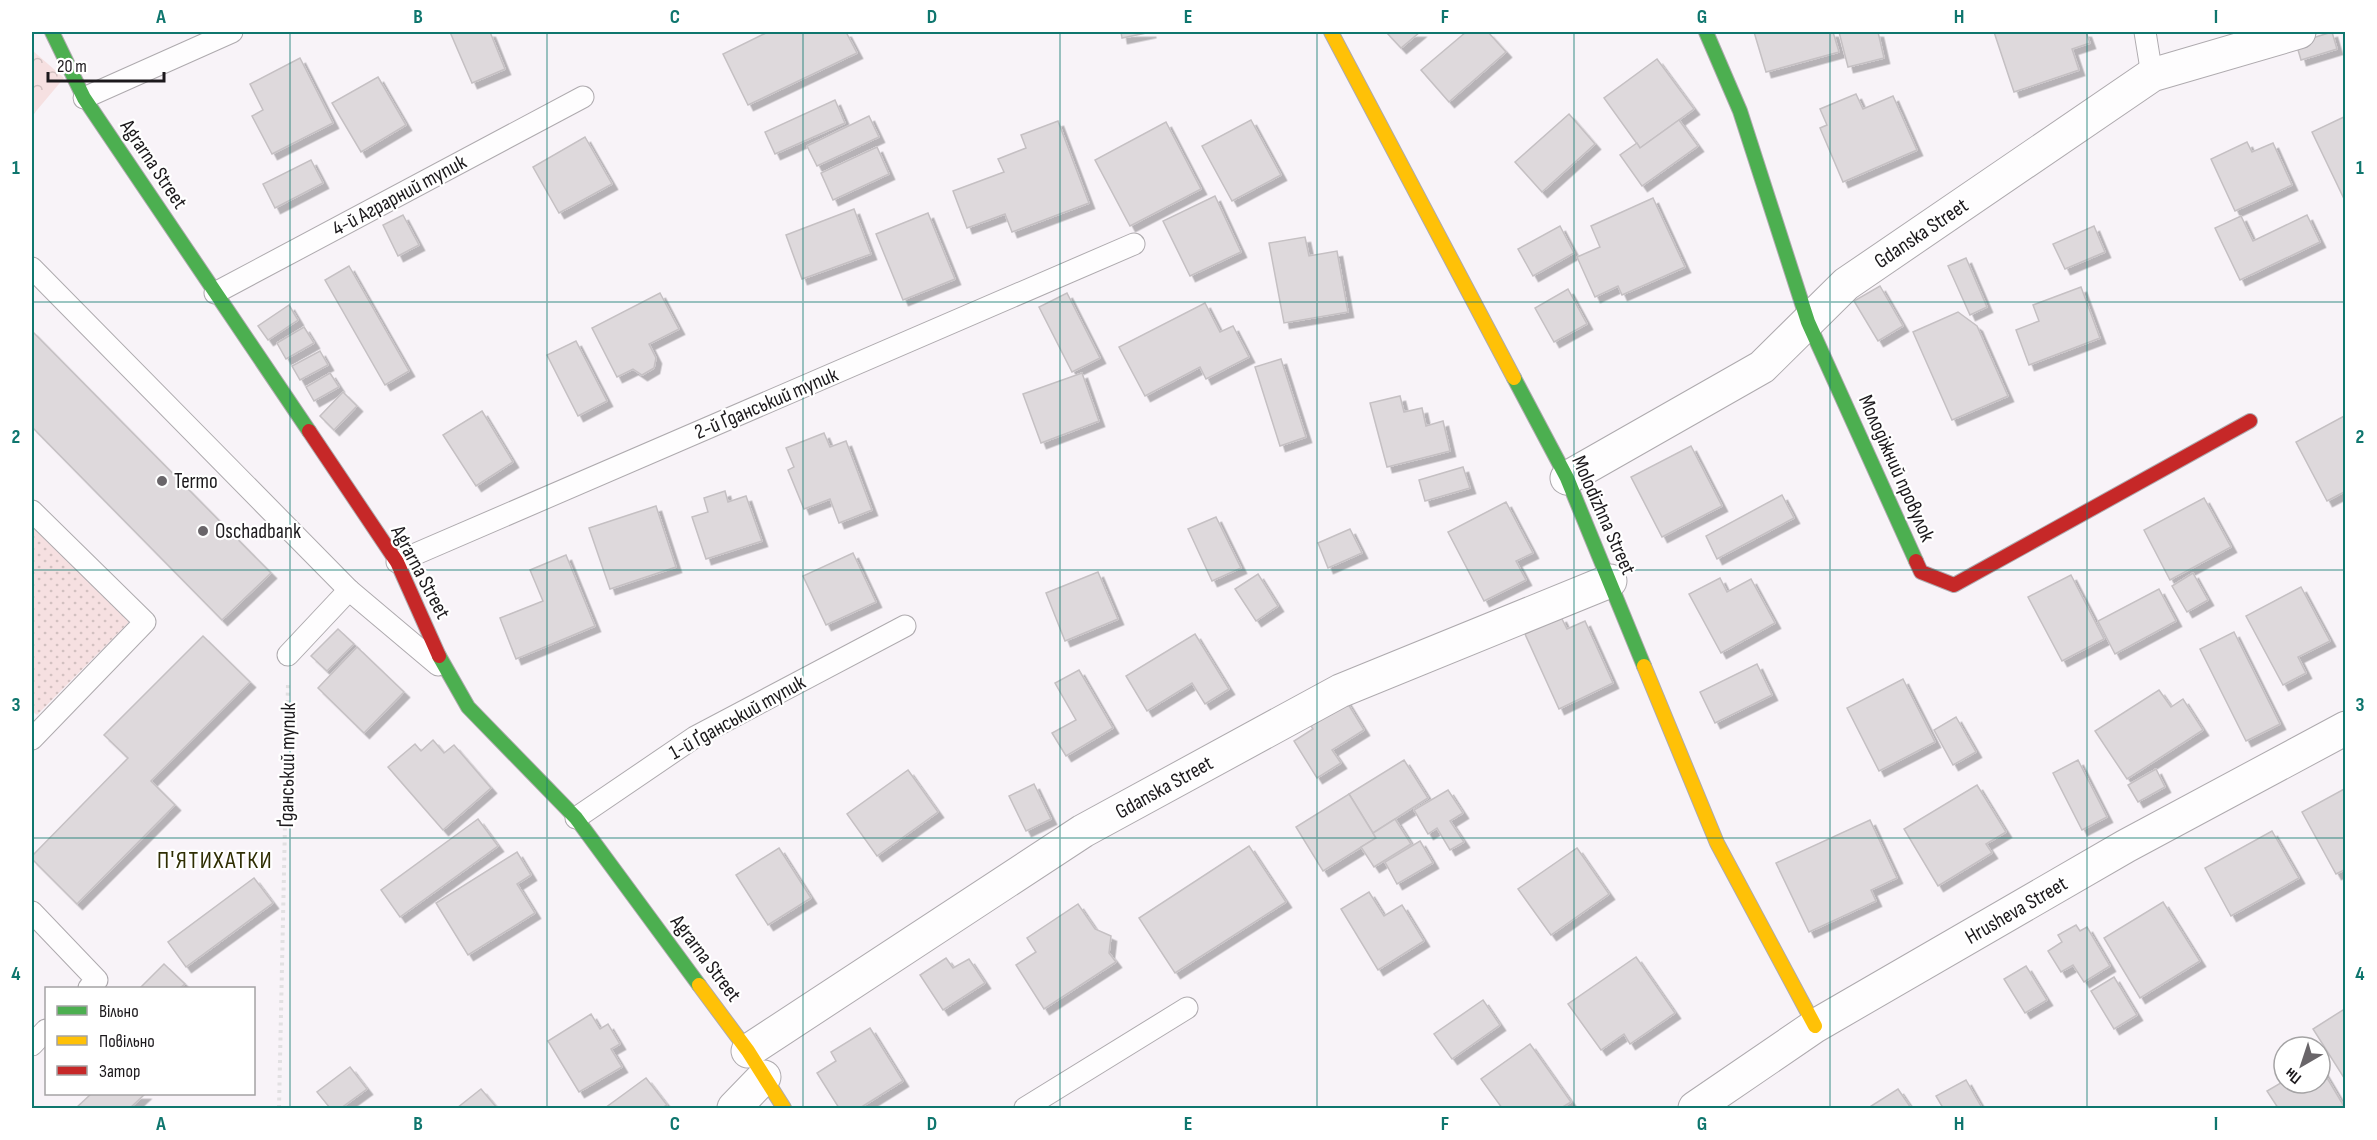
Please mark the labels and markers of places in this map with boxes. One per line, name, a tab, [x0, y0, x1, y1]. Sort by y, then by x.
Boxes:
place label: Termo	[174, 469, 218, 494]
marker: Termo	[155, 474, 169, 488]
place label: Oschadbank	[215, 519, 301, 544]
marker: Oschadbank	[196, 524, 210, 538]

